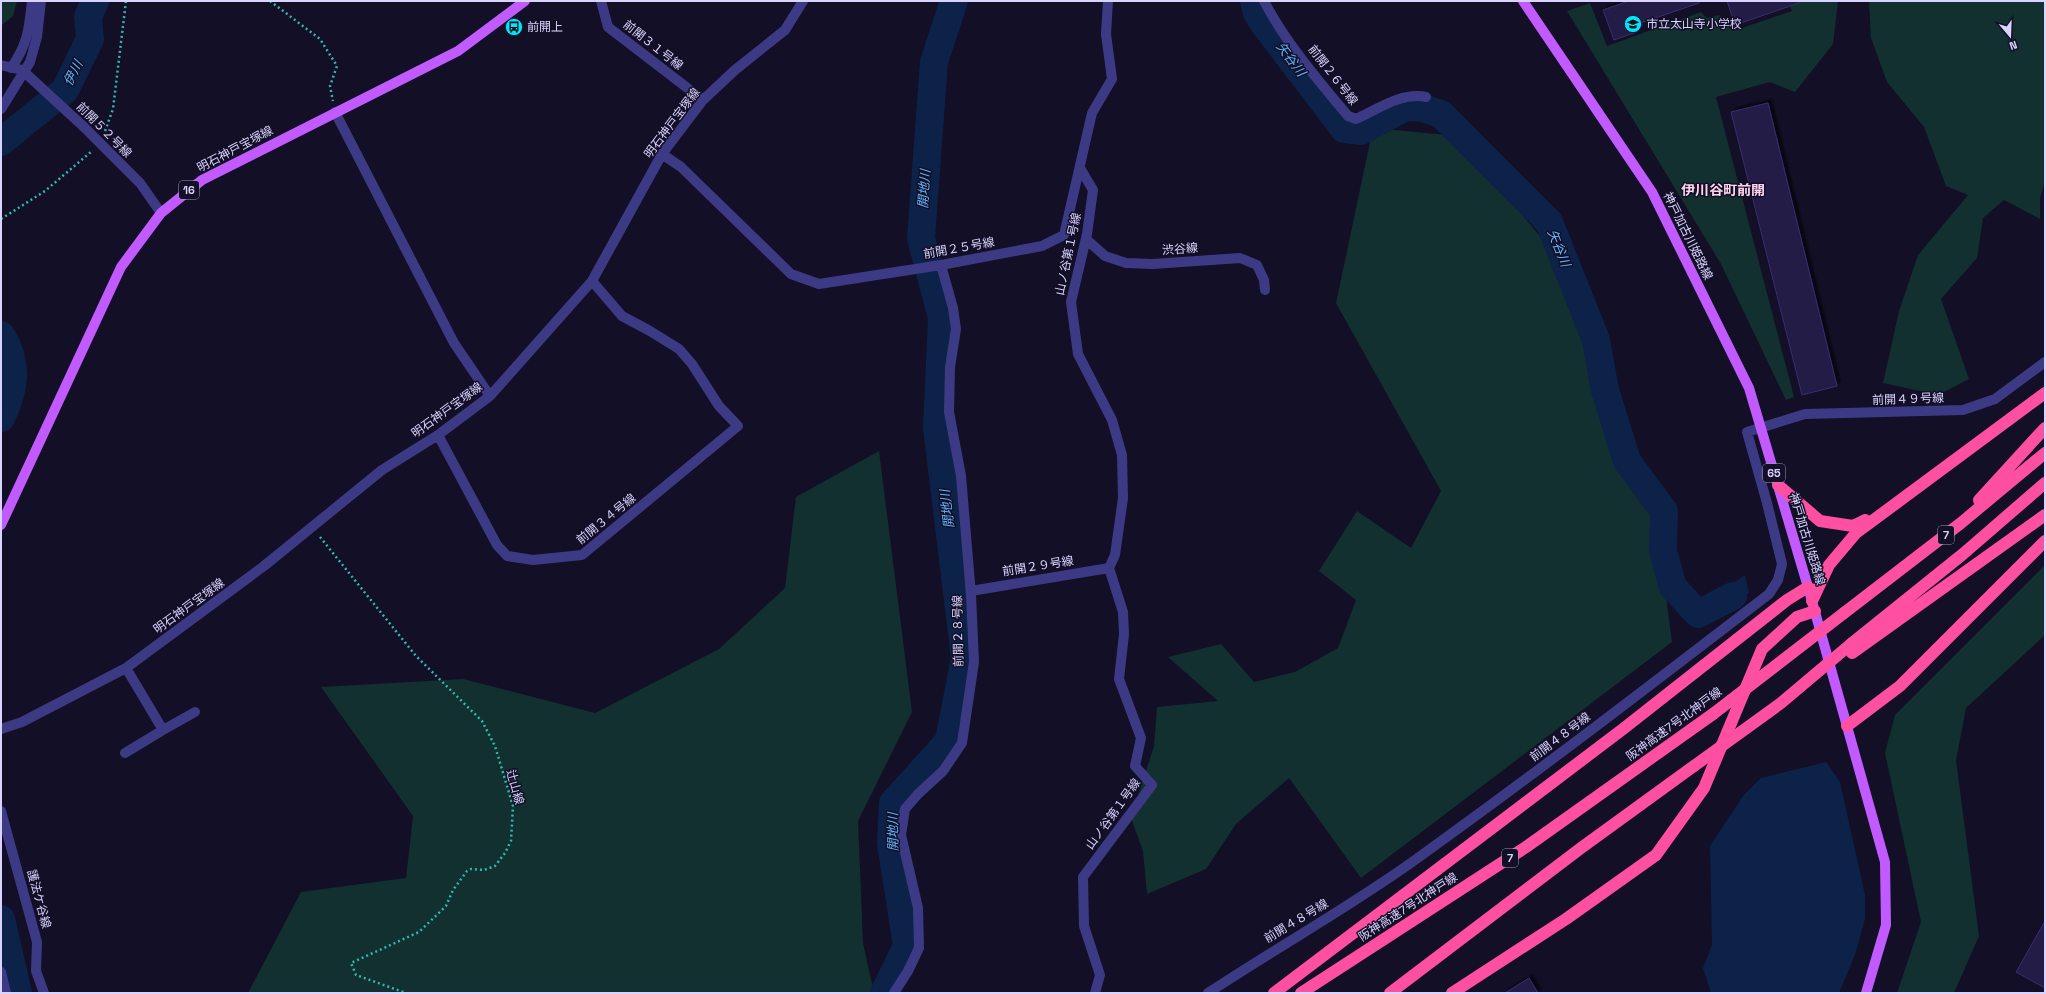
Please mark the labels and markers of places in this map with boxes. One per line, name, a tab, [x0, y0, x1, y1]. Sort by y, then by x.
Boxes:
school or university icon: 市立太山寺小学校	[1623, 14, 1643, 34]
place label: 市立太山寺小学校	[1646, 16, 1742, 32]
bus stop icon: 前開上	[504, 17, 524, 37]
place label: 前開上	[527, 19, 563, 35]

